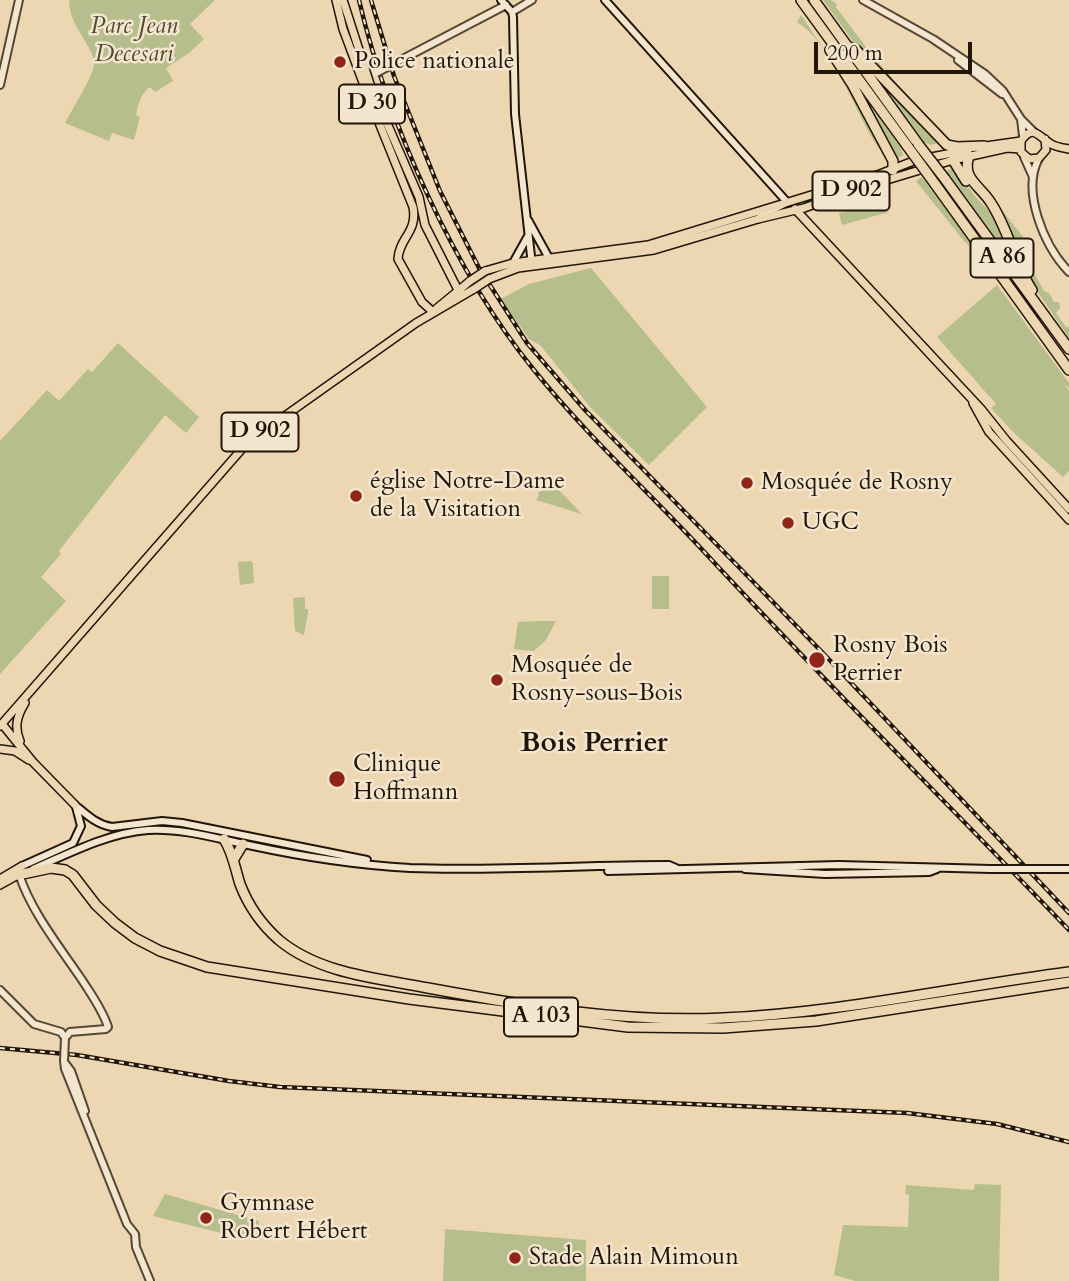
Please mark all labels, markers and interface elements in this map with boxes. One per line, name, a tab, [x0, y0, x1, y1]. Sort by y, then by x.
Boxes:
park label: Parc Jean Decesari	[90, 13, 178, 69]
scale bar	[817, 28, 974, 72]
text: 200 m	[827, 39, 883, 68]
place label: Police nationale	[354, 48, 515, 76]
marker: Police nationale	[332, 54, 348, 70]
road number: D 30	[339, 85, 405, 124]
road number: D 902	[812, 172, 890, 210]
road number: A 86	[970, 238, 1034, 278]
road number: D 902	[222, 412, 298, 452]
place label: église Notre-Dame de la Visitation	[370, 468, 565, 524]
place label: Mosquée de Rosny	[761, 469, 953, 497]
marker: Mosquée de Rosny	[739, 475, 755, 491]
marker: église Notre-Dame de la Visitation	[348, 488, 364, 504]
place label: UGC	[802, 509, 859, 537]
marker: UGC	[780, 515, 796, 531]
place label: Rosny Bois Perrier	[833, 632, 947, 688]
marker: Rosny Bois Perrier	[807, 650, 827, 670]
place label: Mosquée de Rosny-sous-Bois	[511, 652, 683, 708]
marker: Mosquée de Rosny-sous-Bois	[489, 672, 505, 688]
district label: Bois Perrier	[520, 728, 668, 762]
place label: Clinique Hoffmann	[353, 751, 458, 807]
marker: Clinique Hoffmann	[327, 769, 347, 789]
road number: A 103	[504, 998, 578, 1036]
place label: Gymnase Robert Hébert	[220, 1190, 367, 1246]
marker: Gymnase Robert Hébert	[198, 1210, 214, 1226]
place label: Stade Alain Mimoun	[529, 1244, 739, 1272]
marker: Stade Alain Mimoun	[507, 1250, 523, 1266]

